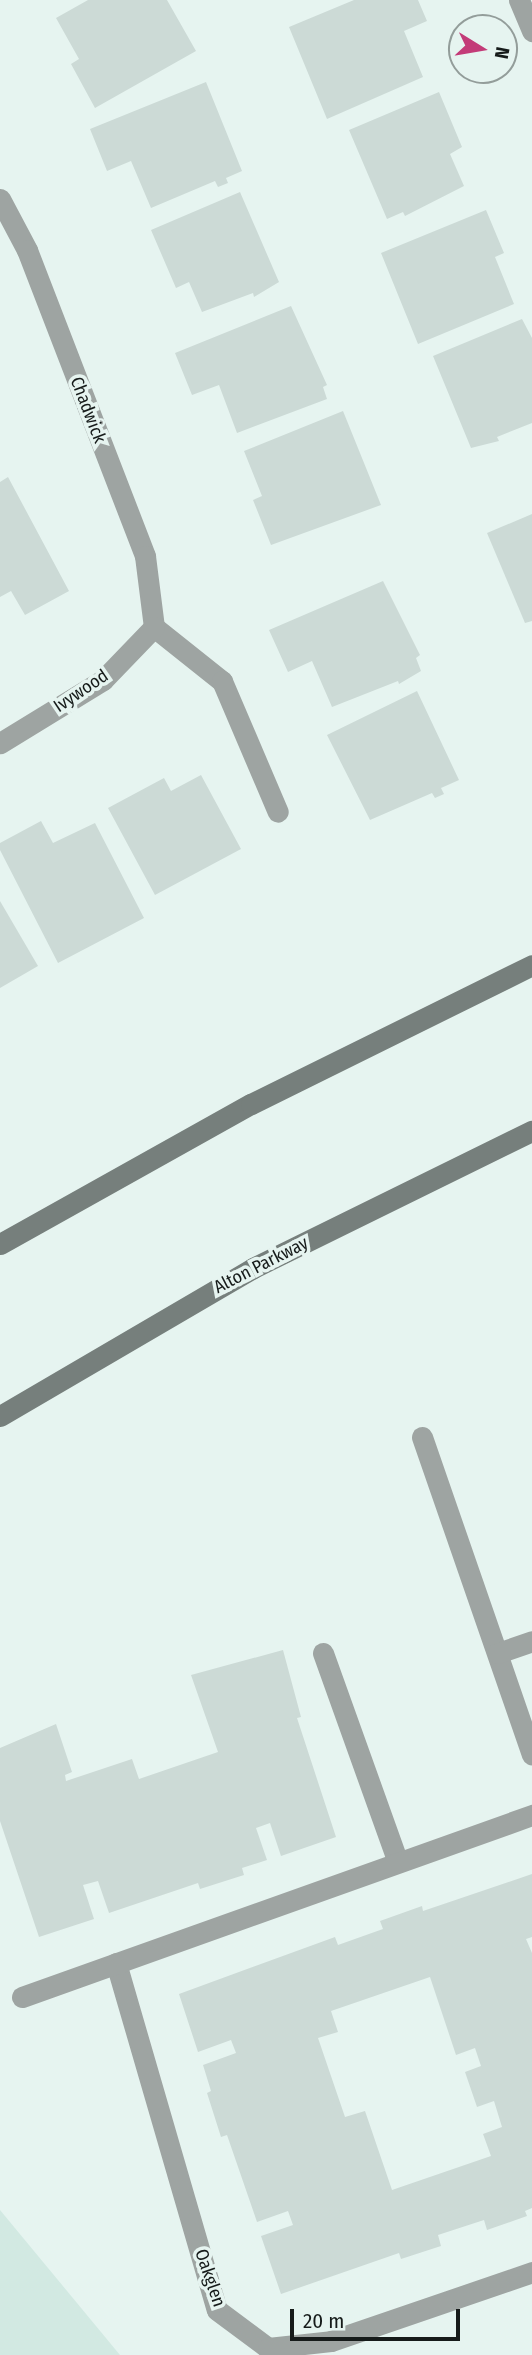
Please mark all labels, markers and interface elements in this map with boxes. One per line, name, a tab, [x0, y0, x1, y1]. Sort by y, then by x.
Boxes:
north arrow	[448, 14, 518, 84]
text: N	[490, 45, 515, 60]
street label: Chadwick	[65, 374, 111, 446]
street label: Ivywood	[50, 665, 112, 717]
street label: Alton Parkway	[210, 1232, 312, 1298]
street label: Oakglen	[190, 2246, 230, 2310]
scale bar	[294, 2296, 464, 2340]
text: 20 m	[303, 2308, 344, 2334]

